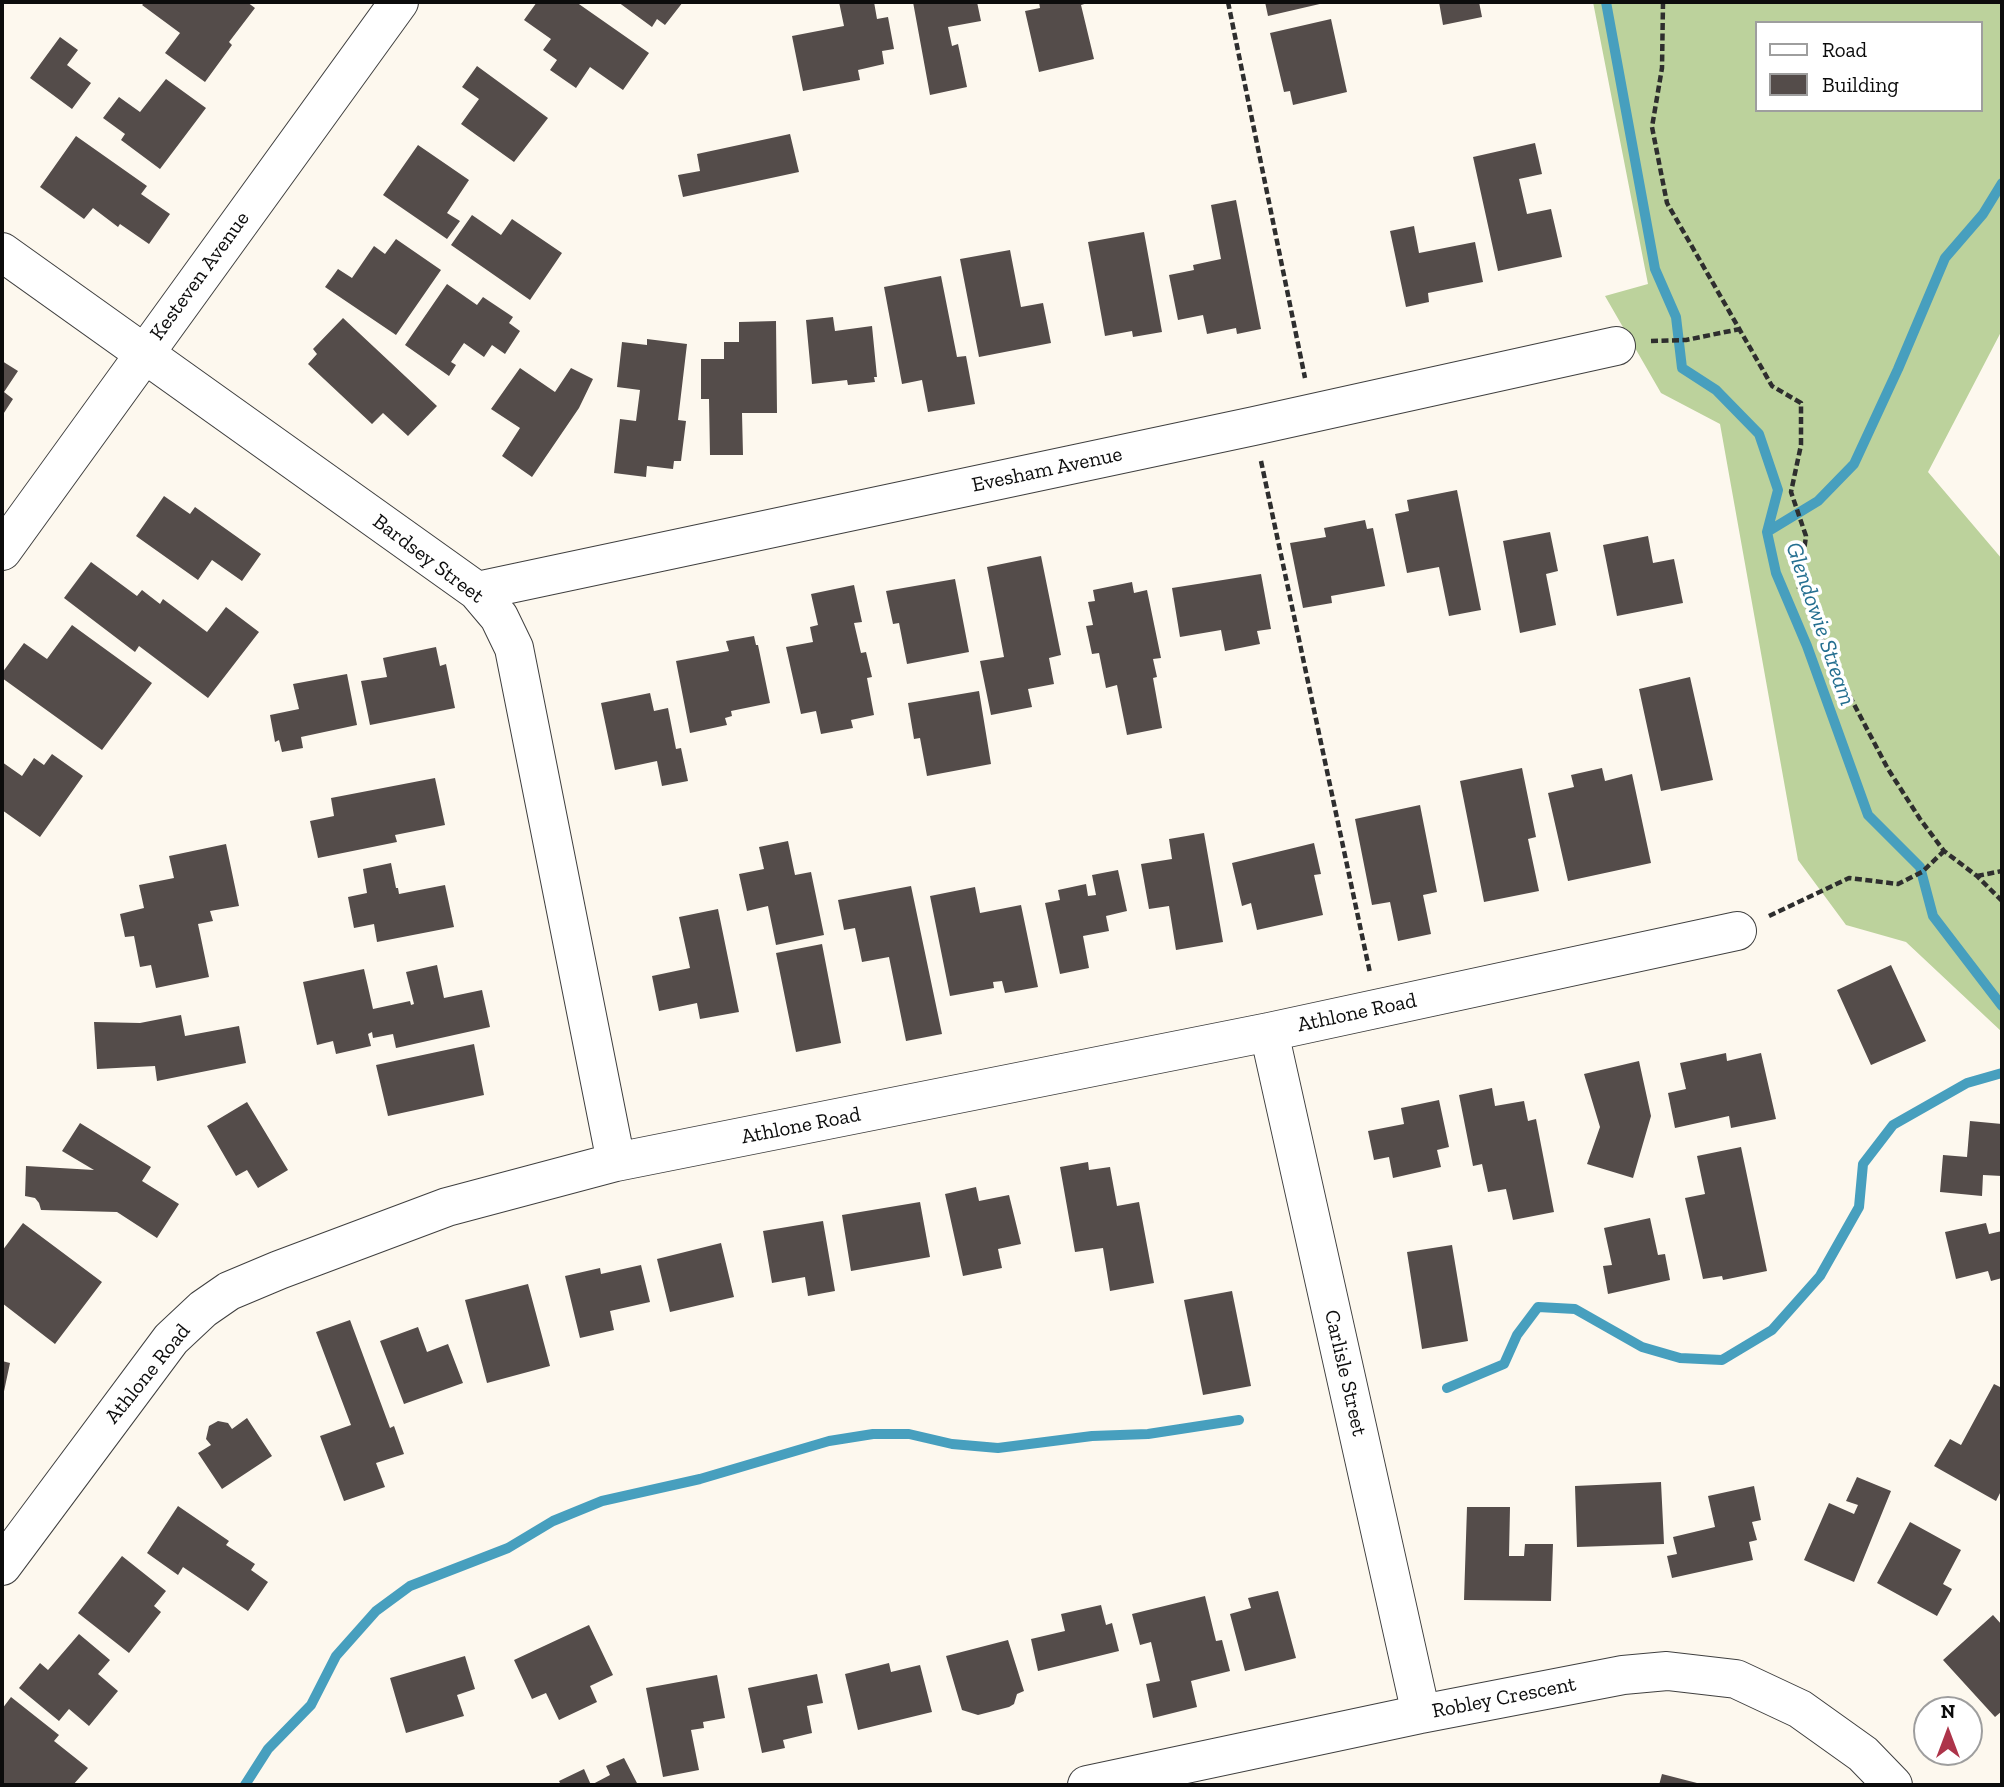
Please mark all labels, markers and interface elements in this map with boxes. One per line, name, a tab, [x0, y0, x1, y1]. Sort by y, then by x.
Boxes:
legend	[1756, 21, 1983, 112]
text: Road	[1822, 37, 1867, 62]
text: Building	[1822, 72, 1899, 97]
street label: Kesteven Avenue	[145, 207, 255, 345]
street label: Evesham Avenue	[970, 442, 1124, 498]
street label: Bardsey Street	[367, 509, 489, 609]
water label: Glendowie Stream	[1779, 539, 1861, 709]
street label: Athlone Road	[1295, 988, 1419, 1038]
street label: Athlone Road	[739, 1102, 863, 1150]
street label: Carlisle Street	[1318, 1308, 1372, 1438]
street label: Athlone Road	[100, 1319, 196, 1429]
street label: Robley Crescent	[1430, 1672, 1578, 1724]
north arrow	[1913, 1696, 1983, 1766]
text: N	[1941, 1700, 1955, 1723]

